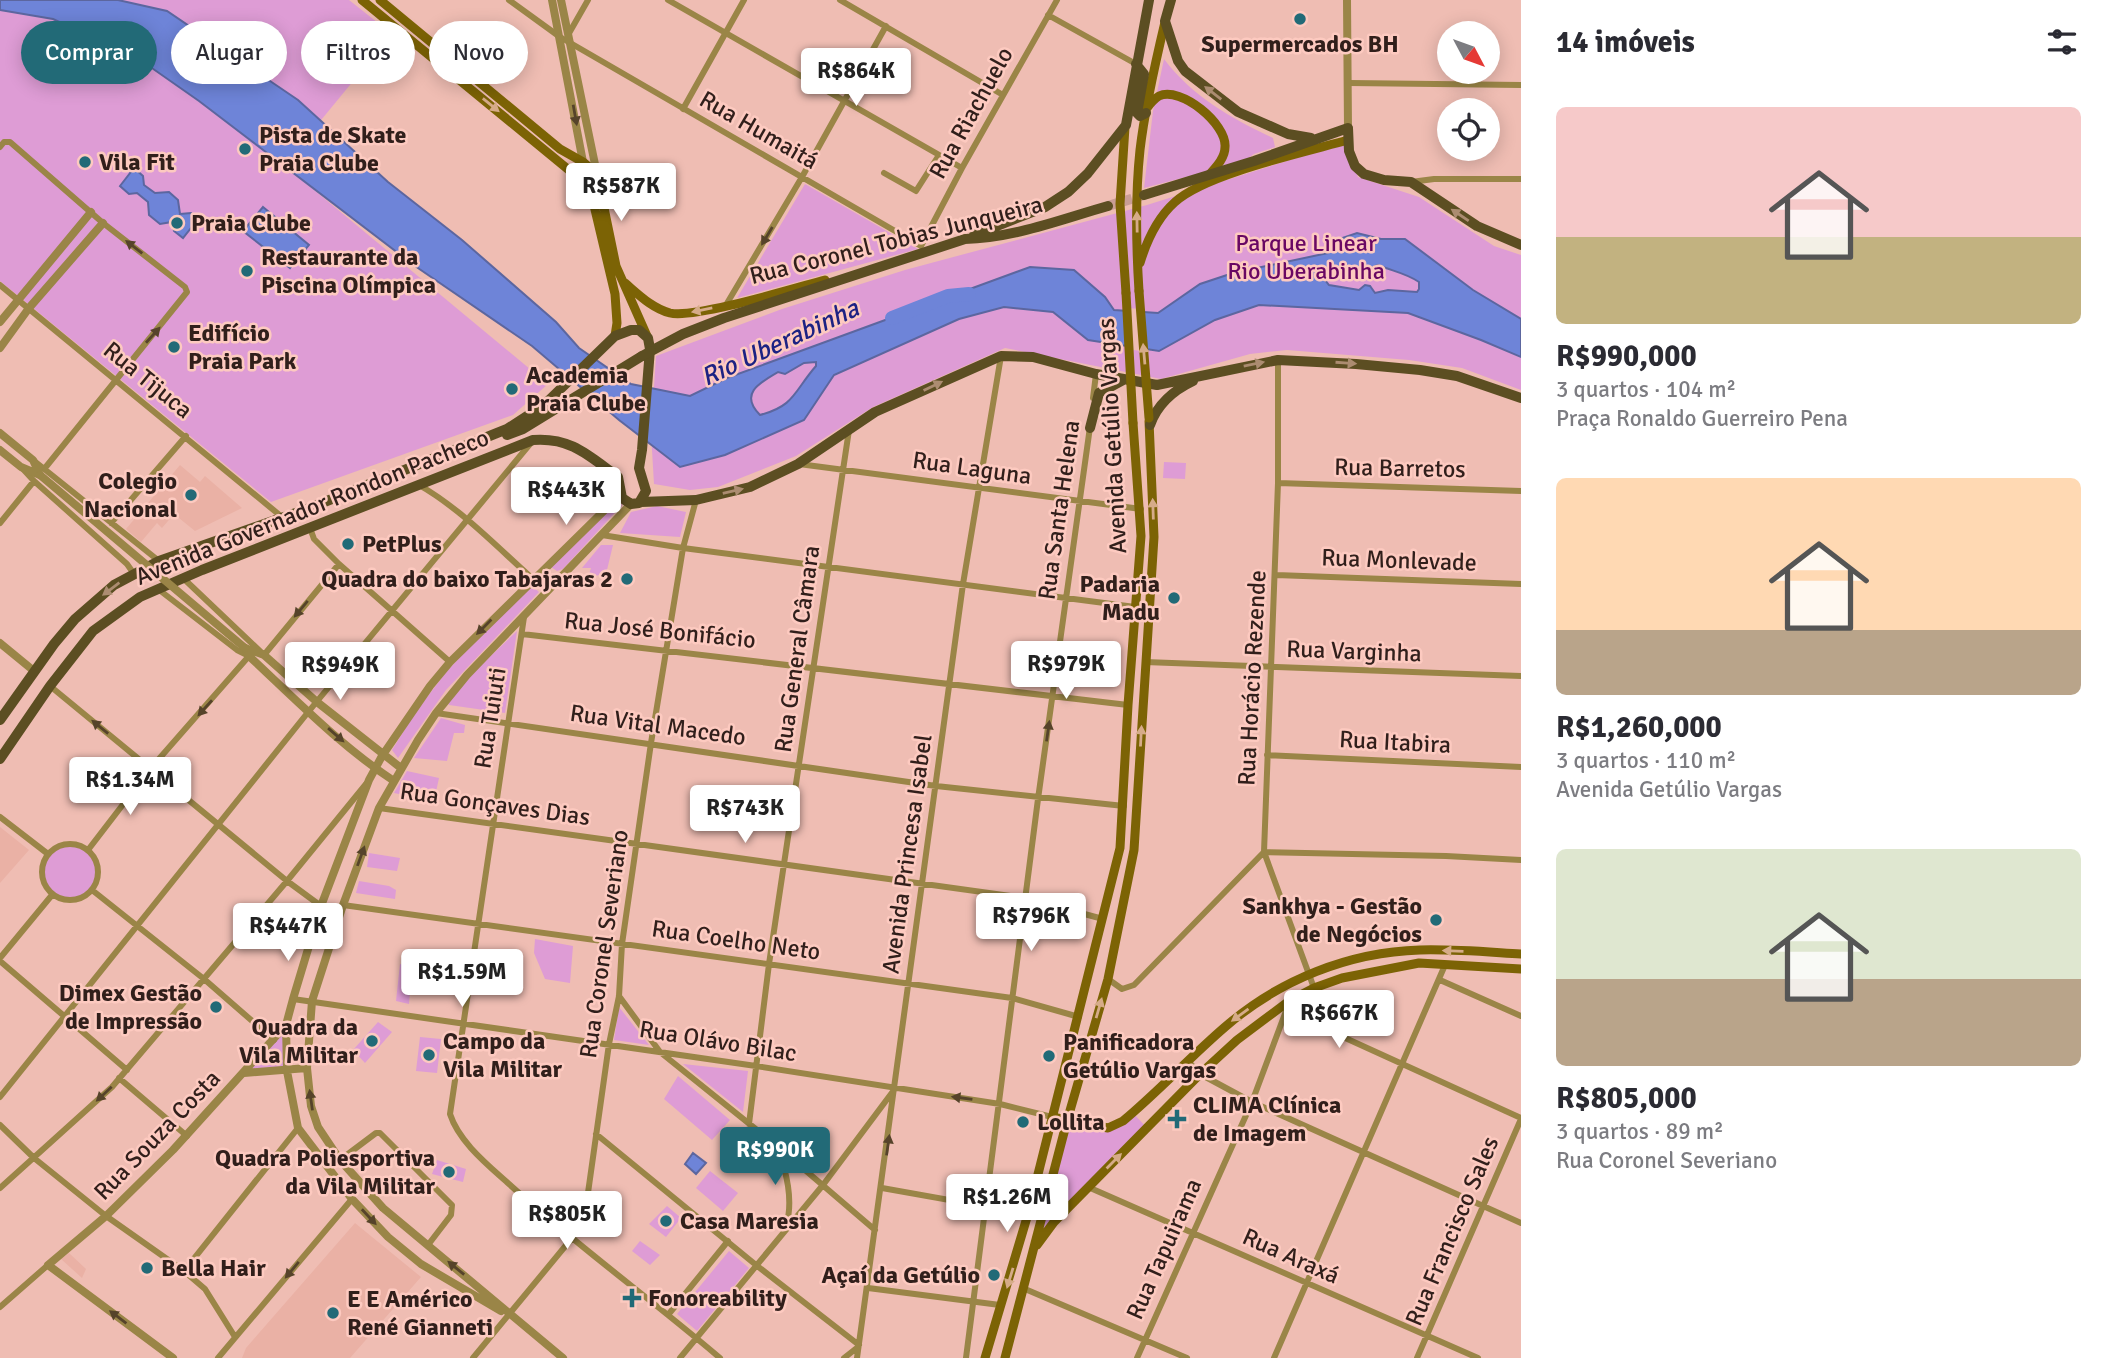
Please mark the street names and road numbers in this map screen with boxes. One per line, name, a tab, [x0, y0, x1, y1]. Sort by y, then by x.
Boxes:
street label: Rua Riachuelo	[922, 42, 1020, 184]
street label: Rua Humaitá	[694, 84, 824, 176]
street label: Rua Coronel Tobias Junqueira	[746, 189, 1046, 291]
street label: Avenida Getúlio Vargas	[1091, 317, 1133, 555]
street label: Rua Tijuca	[97, 335, 199, 425]
street label: Rua Santa Helena	[1032, 418, 1086, 602]
street label: Avenida Governador Rondon Pacheco	[131, 422, 493, 592]
street label: Rua Laguna	[911, 445, 1033, 491]
street label: Rua Barretos	[1334, 452, 1466, 484]
street label: Rua Monlevade	[1321, 542, 1477, 578]
street label: Rua General Câmara	[768, 544, 826, 754]
street label: Rua Horácio Rezende	[1231, 569, 1273, 787]
street label: Rua José Bonifácio	[563, 605, 757, 655]
street label: Rua Varginha	[1286, 634, 1422, 668]
street label: Rua Tuiuti	[467, 665, 513, 771]
street label: Rua Vital Macedo	[568, 698, 748, 752]
street label: Rua Itabira	[1338, 724, 1452, 760]
street label: Avenida Princesa Isabel	[875, 732, 939, 976]
street label: Rua Gonçaves Dias	[398, 776, 592, 832]
street label: Rua Coronel Severiano	[573, 828, 635, 1060]
street label: Rua Coelho Neto	[650, 913, 822, 967]
street label: Rua Olávo Bilac	[637, 1014, 799, 1068]
street label: Rua Souza Costa	[87, 1064, 227, 1206]
street label: Rua Francisco Sales	[1399, 1132, 1505, 1330]
street label: Rua Tapuirama	[1120, 1174, 1208, 1324]
street label: Rua Araxá	[1238, 1221, 1344, 1291]

